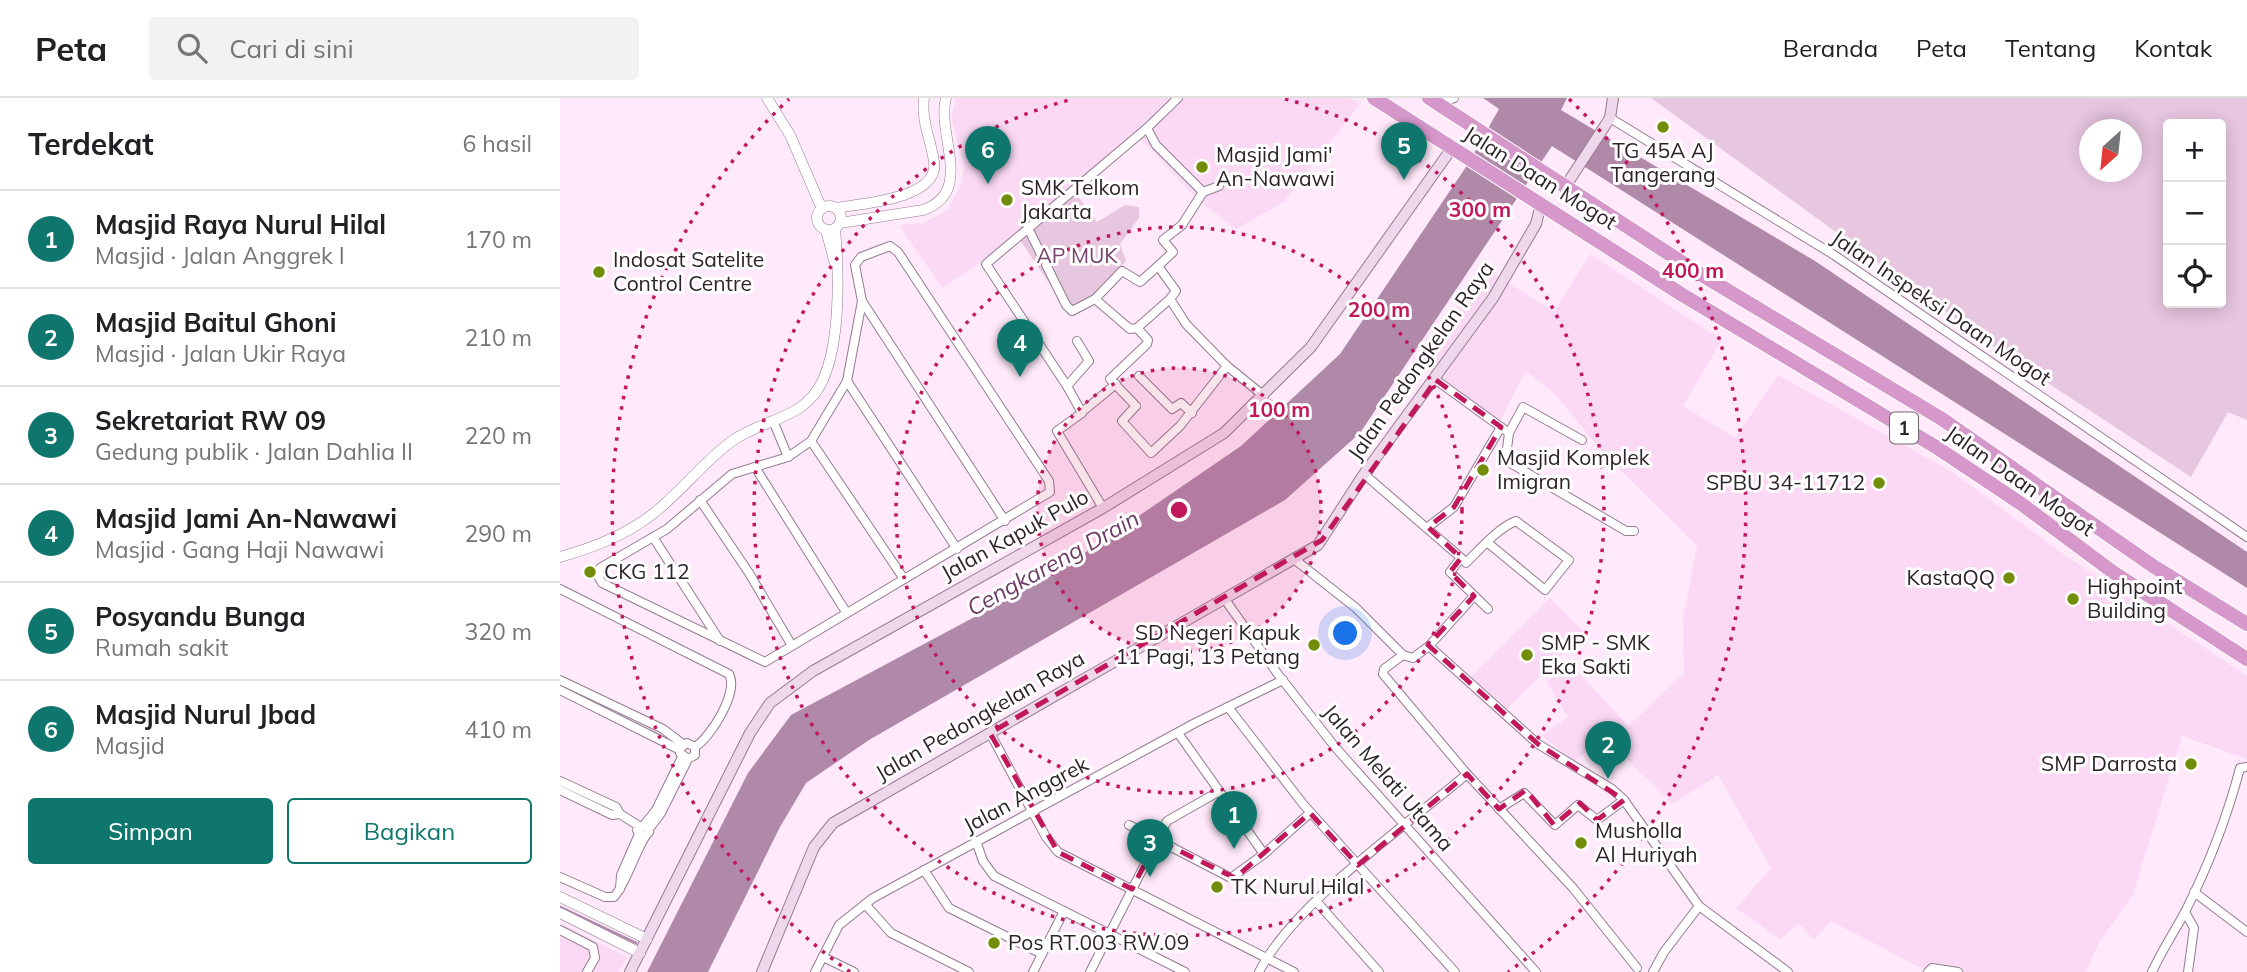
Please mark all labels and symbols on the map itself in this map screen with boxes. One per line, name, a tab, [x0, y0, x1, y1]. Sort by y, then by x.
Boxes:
marker: TG 45A AJ Tangerang	[1655, 119, 1671, 135]
north arrow	[2079, 119, 2142, 182]
street label: Jalan Daan Mogot	[1459, 120, 1622, 235]
pin: 5	[1381, 122, 1427, 180]
pin: 6	[965, 126, 1011, 184]
place label: TG 45A AJ Tangerang	[1610, 137, 1716, 187]
place label: Masjid Jami' An-Nawawi	[1216, 141, 1335, 191]
marker: Masjid Jami' An-Nawawi	[1194, 159, 1210, 175]
place label: SMK Telkom Jakarta	[1021, 174, 1139, 224]
marker: SMK Telkom Jakarta	[999, 192, 1015, 208]
text: 300 m	[1449, 196, 1511, 222]
street label: Jalan Inspeksi Daan Mogot	[1827, 224, 2056, 390]
park label: AP MUK	[1036, 242, 1118, 268]
place label: Indosat Satelite Control Centre	[613, 246, 764, 296]
street label: Jalan Pedongkelan Raya	[1342, 256, 1499, 465]
text: 400 m	[1662, 257, 1724, 283]
marker: Indosat Satelite Control Centre	[591, 264, 607, 280]
text: 200 m	[1348, 296, 1410, 322]
pin: 4	[997, 319, 1043, 377]
text: 100 m	[1248, 396, 1310, 422]
road number: 1	[1890, 412, 1918, 444]
street label: Jalan Daan Mogot	[1941, 419, 2100, 541]
place label: Masjid Komplek Imigran	[1497, 444, 1650, 494]
marker: Masjid Komplek Imigran	[1475, 462, 1491, 478]
place label: SPBU 34-11712	[1706, 469, 1865, 495]
marker: SPBU 34-11712	[1871, 475, 1887, 491]
street label: Jalan Kapuk Pulo	[936, 483, 1093, 585]
centre of rings	[1167, 498, 1191, 522]
water label: Cengkareng Drain	[962, 503, 1144, 622]
place label: CKG 112	[604, 558, 690, 584]
marker: CKG 112	[582, 564, 598, 580]
place label: KastaQQ	[1906, 564, 1995, 590]
marker: KastaQQ	[2001, 570, 2017, 586]
place label: Highpoint Building	[2087, 573, 2182, 623]
marker: Highpoint Building	[2065, 591, 2081, 607]
your location	[1328, 616, 1362, 650]
place label: SD Negeri Kapuk 11 Pagi, 13 Petang	[1115, 619, 1300, 669]
place label: SMP - SMK Eka Sakti	[1541, 629, 1651, 679]
marker: SD Negeri Kapuk 11 Pagi, 13 Petang	[1306, 637, 1322, 653]
street label: Jalan Pedongkelan Raya	[870, 645, 1089, 786]
marker: SMP - SMK Eka Sakti	[1519, 647, 1535, 663]
street label: Jalan Melati Utama	[1318, 699, 1460, 856]
pin: 2	[1585, 721, 1631, 779]
street label: Jalan Anggrek	[959, 750, 1093, 838]
place label: SMP Darrosta	[2041, 750, 2177, 776]
marker: SMP Darrosta	[2183, 756, 2199, 772]
pin: 1	[1211, 791, 1257, 849]
place label: Musholla Al Huriyah	[1595, 817, 1698, 867]
pin: 3	[1127, 819, 1173, 877]
marker: Musholla Al Huriyah	[1573, 835, 1589, 851]
place label: TK Nurul Hilal	[1231, 873, 1364, 899]
marker: TK Nurul Hilal	[1209, 879, 1225, 895]
place label: Pos RT.003 RW.09	[1008, 929, 1189, 955]
marker: Pos RT.003 RW.09	[986, 935, 1002, 951]

